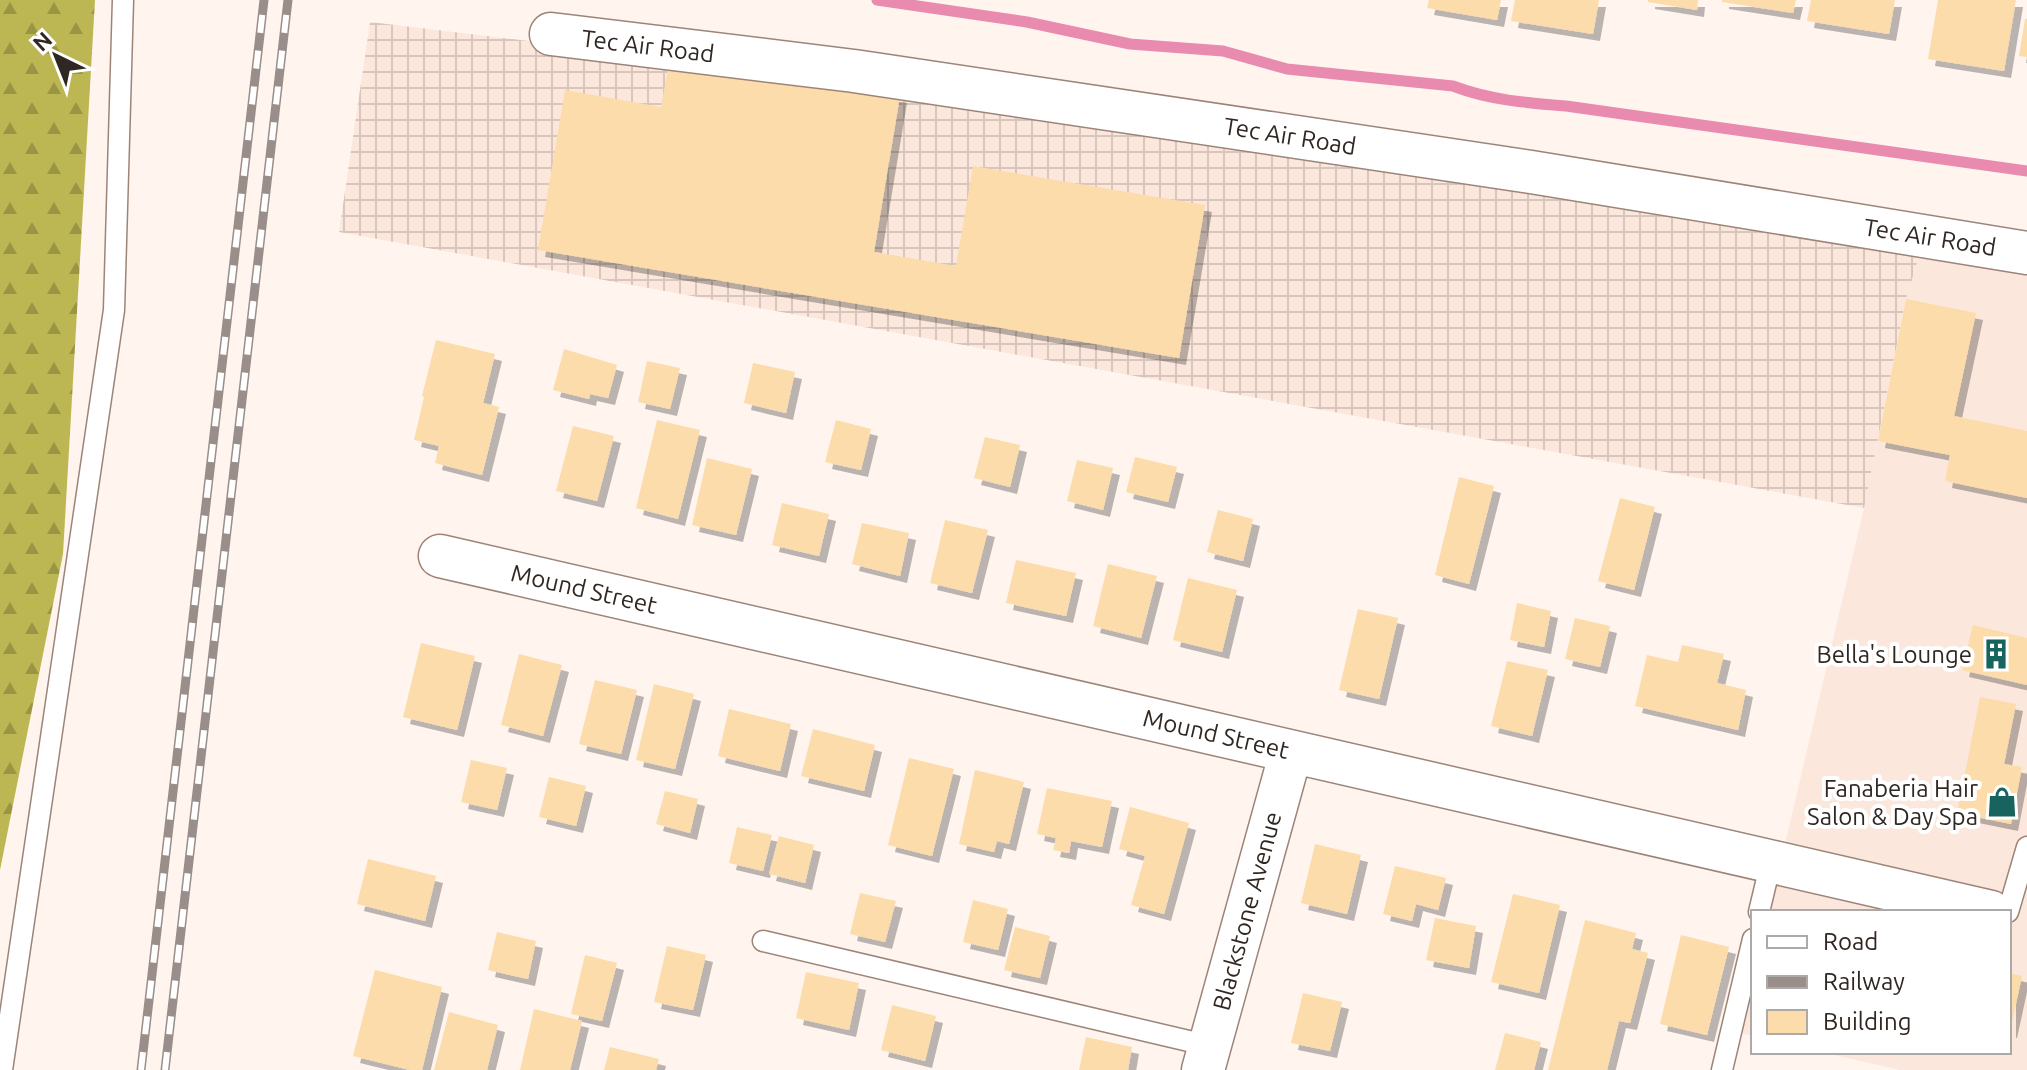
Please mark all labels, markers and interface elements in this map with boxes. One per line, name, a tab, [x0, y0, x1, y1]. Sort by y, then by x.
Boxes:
north arrow	[16, 16, 96, 96]
street label: Tec Air Road	[580, 24, 716, 68]
text: N	[27, 26, 57, 56]
street label: Tec Air Road	[1222, 112, 1358, 160]
street label: Tec Air Road	[1862, 213, 1998, 261]
street label: Mound Street	[508, 559, 660, 619]
building icon: Bella's Lounge	[1979, 637, 2013, 671]
place label: Bella's Lounge	[1817, 641, 1972, 668]
street label: Mound Street	[1140, 704, 1292, 764]
place label: Fanaberia Hair Salon & Day Spa	[1807, 775, 1978, 830]
shop icon: Fanaberia Hair Salon & Day Spa	[1985, 785, 2019, 819]
street label: Blackstone Avenue	[1208, 809, 1286, 1013]
legend	[1751, 910, 2011, 1054]
text: Road	[1823, 928, 1878, 955]
text: Railway	[1823, 968, 1905, 995]
text: Building	[1823, 1008, 1911, 1035]

